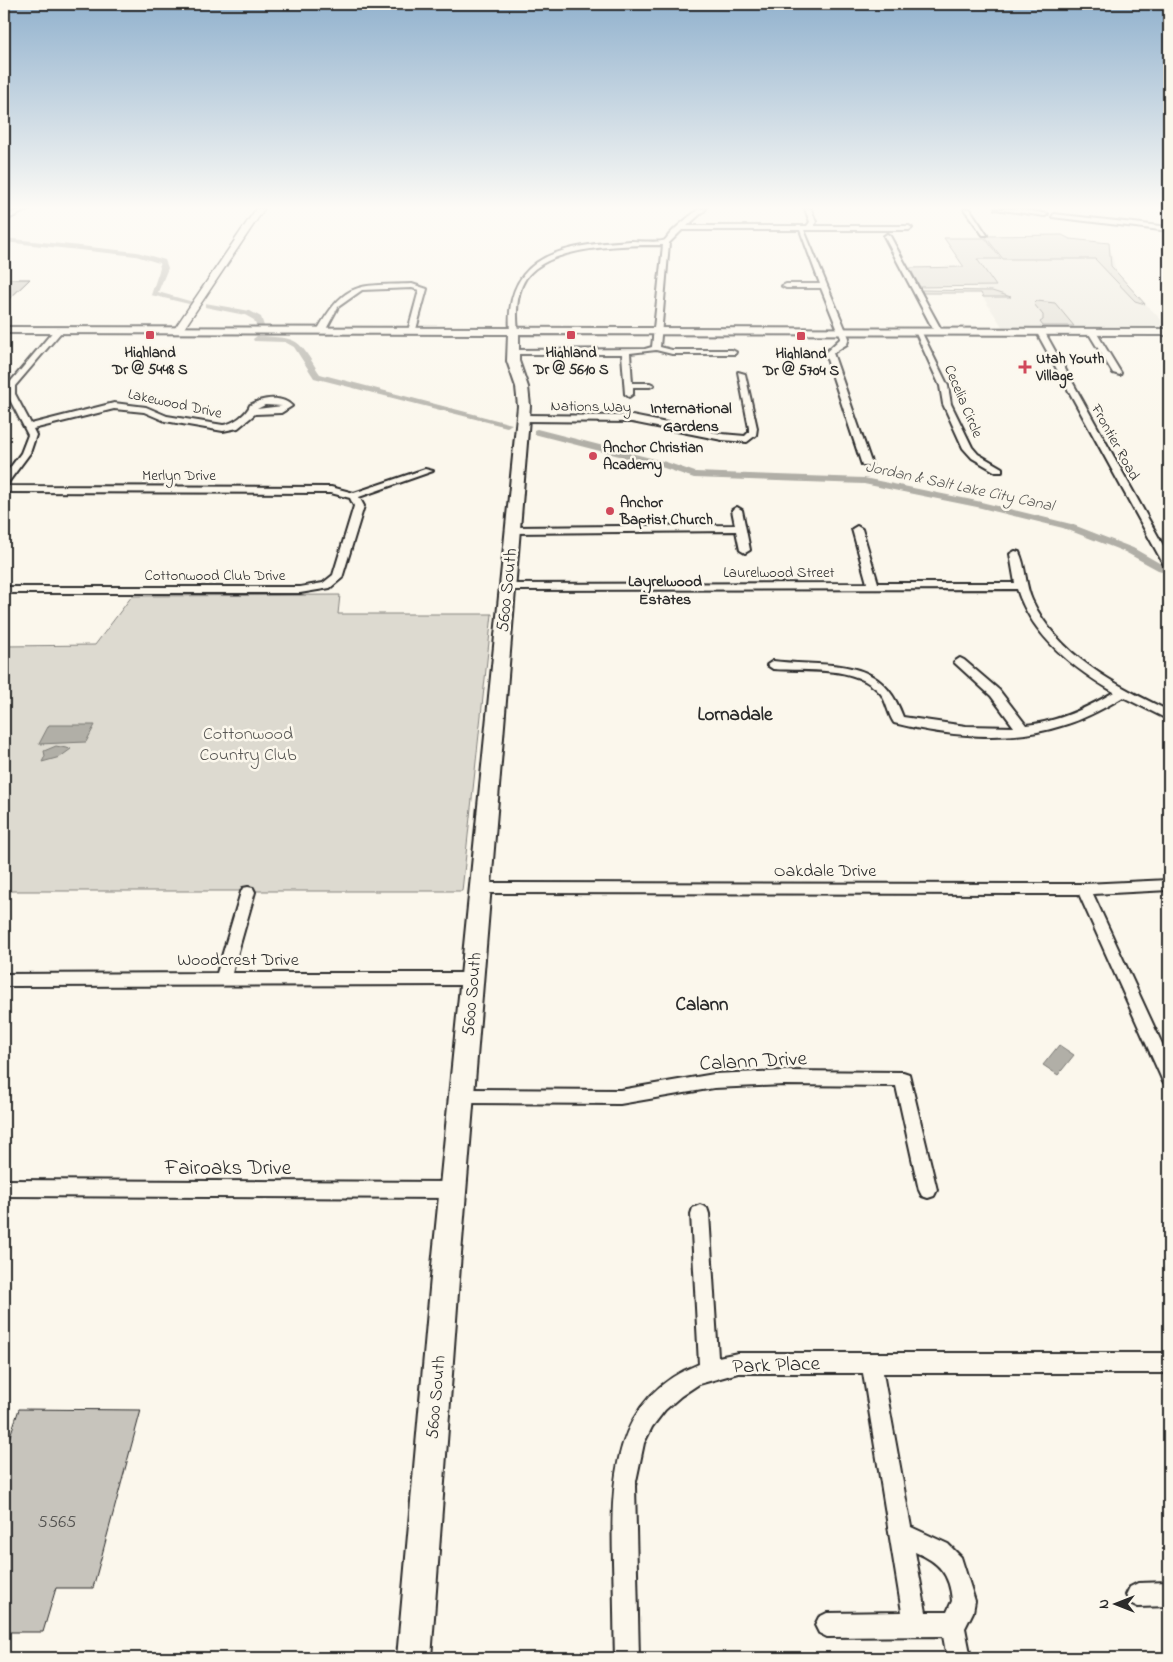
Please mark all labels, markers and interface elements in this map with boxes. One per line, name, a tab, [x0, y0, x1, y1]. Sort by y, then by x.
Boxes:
marker: Highland Dr @ 5448 S	[144, 329, 156, 341]
marker: Highland Dr @ 5610 S	[565, 329, 577, 341]
marker: Highland Dr @ 5704 S	[795, 330, 807, 342]
place label: Highland Dr @ 5448 S	[111, 342, 188, 381]
place label: Highland Dr @ 5610 S	[532, 342, 609, 381]
place label: Highland Dr @ 5704 S	[762, 343, 839, 382]
place label: Utah Youth Village	[1035, 348, 1104, 389]
marker: Utah Youth Village	[1018, 360, 1032, 374]
street label: Cecelia Circle	[938, 362, 988, 441]
street label: Lakewood Drive	[126, 383, 224, 425]
street label: Nations Way	[550, 395, 631, 420]
district label: International Gardens	[650, 397, 732, 439]
street label: Frontier Road	[1085, 400, 1145, 485]
place label: Anchor Christian Academy	[603, 437, 704, 478]
marker: Anchor Christian Academy	[587, 450, 599, 462]
water label: Jordan & Salt Lake City Canal	[863, 455, 1058, 519]
street label: Merlyn Drive	[142, 465, 216, 488]
place label: Anchor Baptist Church	[619, 492, 713, 531]
marker: Anchor Baptist Church	[604, 505, 616, 517]
street label: 5600 South	[491, 547, 525, 633]
street label: Laurelwood Street	[723, 562, 835, 584]
street label: Cottonwood Club Drive	[144, 565, 286, 587]
district label: Layrelwood Estates	[628, 570, 702, 612]
district label: Lornadale	[697, 702, 773, 729]
park label: Cottonwood Country Club	[199, 722, 297, 769]
street label: Oakdale Drive	[774, 859, 877, 885]
street label: Woodcrest Drive	[177, 948, 300, 974]
street label: 5600 South	[456, 951, 490, 1037]
district label: Calann	[676, 992, 728, 1019]
street label: Calann Drive	[699, 1044, 808, 1080]
street label: Fairoaks Drive	[164, 1154, 292, 1184]
street label: Park Place	[732, 1349, 821, 1383]
street label: 5600 South	[420, 1354, 454, 1440]
house number: 5565	[38, 1510, 76, 1536]
north arrow	[1090, 1580, 1140, 1630]
text: N	[1094, 1599, 1115, 1609]

